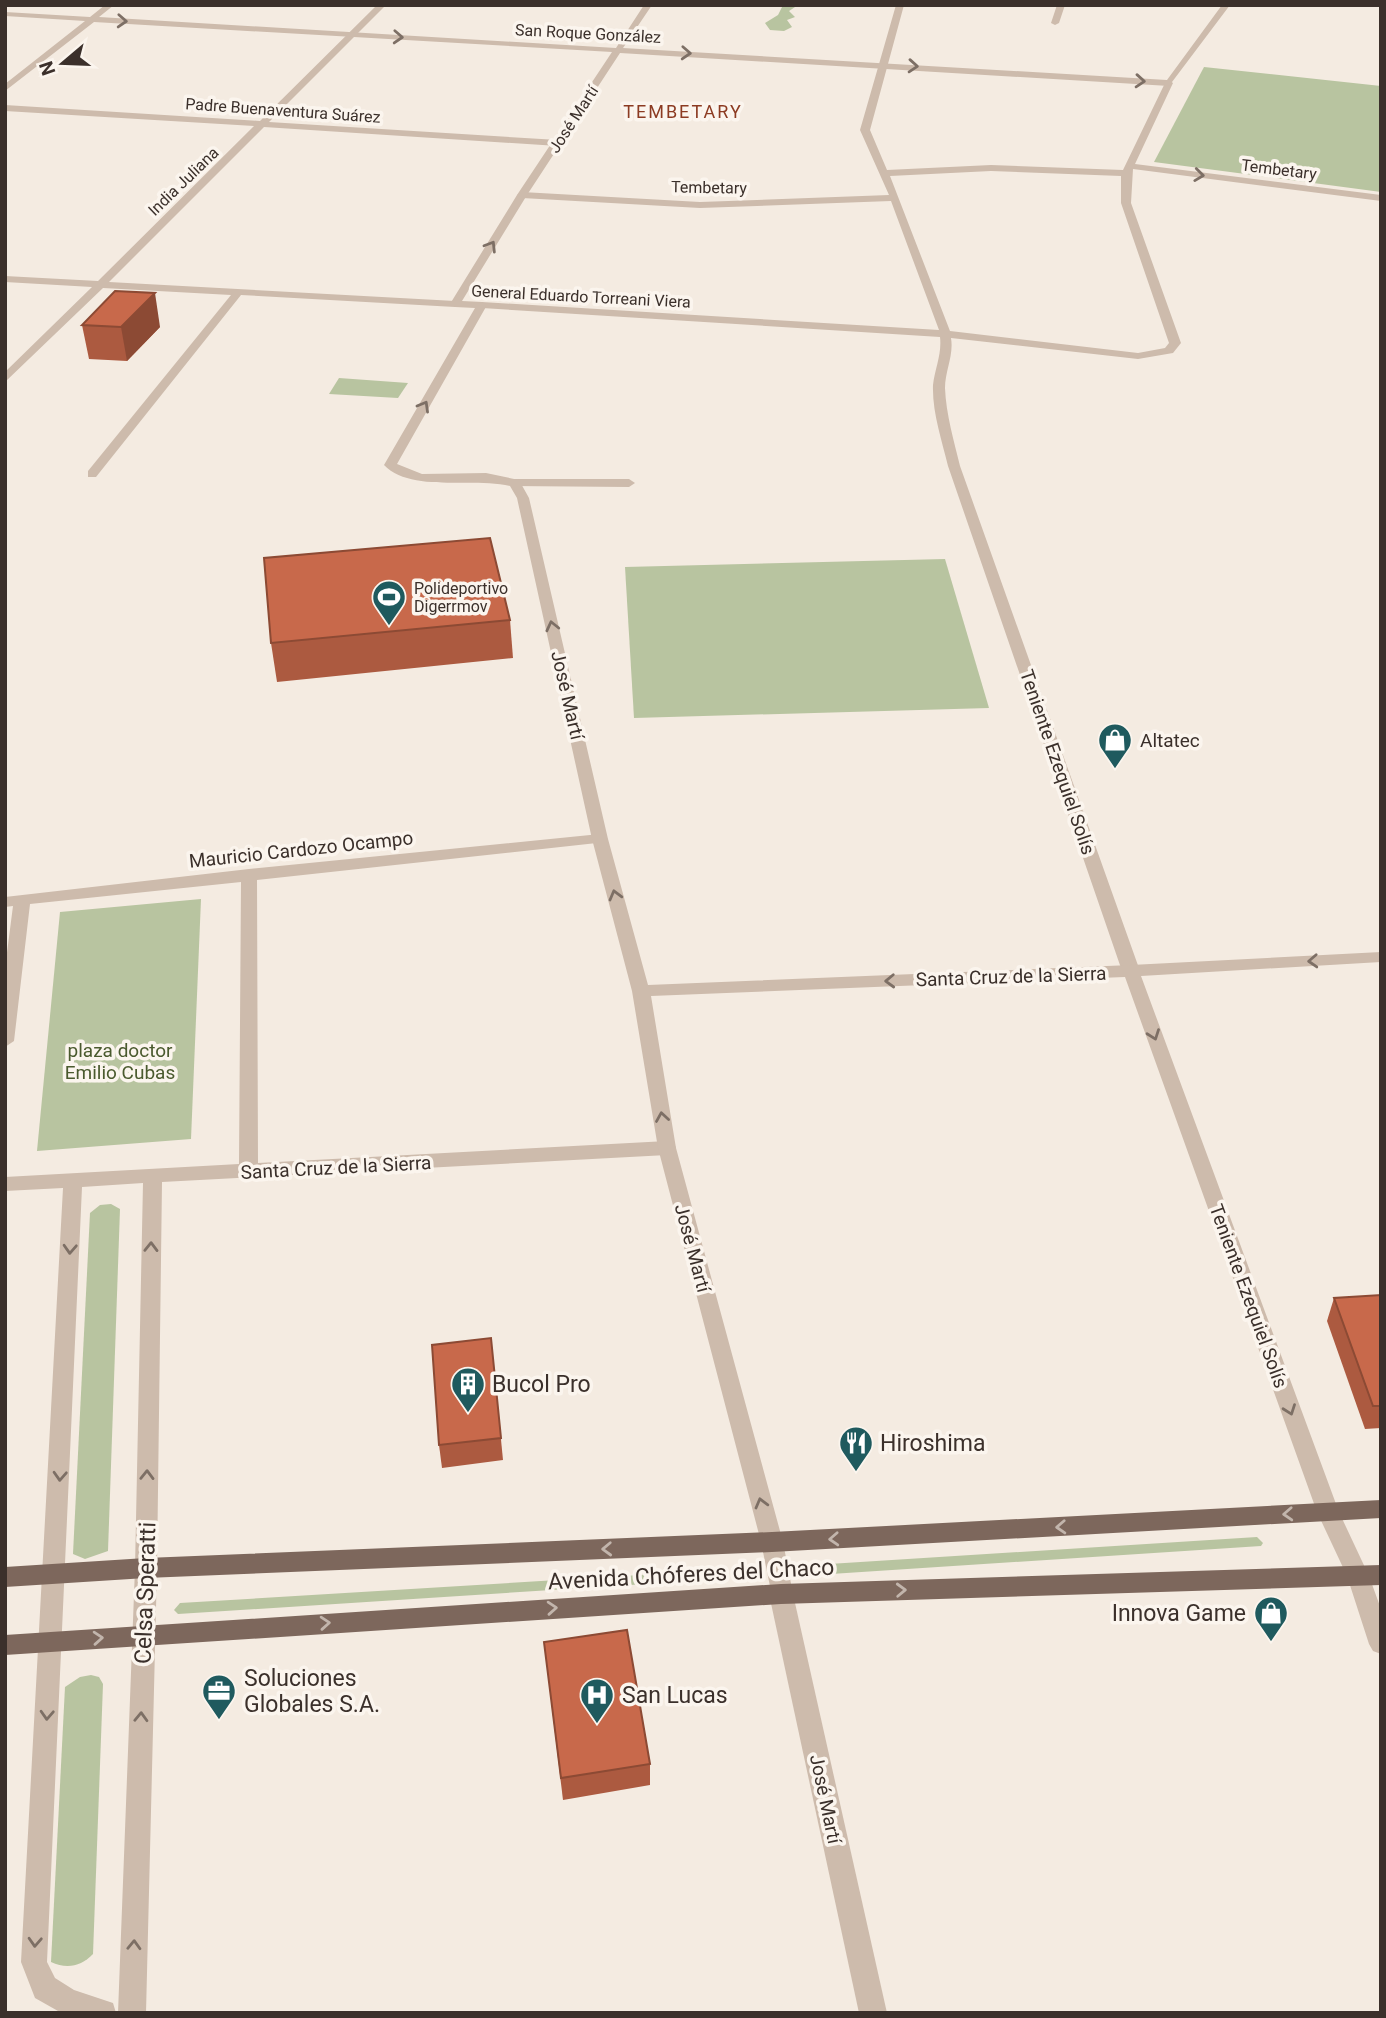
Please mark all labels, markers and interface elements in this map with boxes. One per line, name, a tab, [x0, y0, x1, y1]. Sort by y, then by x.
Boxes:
one-way arrow	[117, 13, 128, 28]
street label: San Roque González	[514, 20, 662, 47]
north arrow	[28, 28, 98, 98]
one-way arrow	[393, 29, 404, 44]
one-way arrow	[681, 45, 692, 60]
text: N	[34, 58, 60, 78]
one-way arrow	[908, 58, 919, 73]
one-way arrow	[1135, 73, 1146, 88]
street label: José Martí	[545, 81, 603, 156]
street label: Padre Buenaventura Suárez	[185, 94, 381, 127]
district label: TEMBETARY	[623, 101, 743, 122]
street label: India Juliana	[144, 143, 222, 220]
street label: Tembetary	[1240, 155, 1318, 184]
one-way arrow	[1193, 167, 1205, 182]
street label: Tembetary	[671, 177, 747, 198]
one-way arrow	[483, 240, 496, 253]
street label: General Eduardo Torreani Viera	[471, 281, 691, 312]
one-way arrow	[416, 401, 429, 413]
sports icon: Polideportivo Digerrmov	[370, 578, 408, 627]
place label: Polideportivo Digerrmov	[414, 579, 508, 616]
one-way arrow	[546, 620, 560, 632]
street label: José Martí	[546, 648, 589, 743]
street label: Teniente Ezequiel Solís	[1015, 667, 1100, 858]
shop icon: Altatec	[1096, 721, 1134, 770]
place label: Altatec	[1140, 729, 1200, 752]
street label: Mauricio Cardozo Ocampo	[188, 826, 414, 873]
one-way arrow	[609, 889, 623, 901]
one-way arrow	[1307, 953, 1318, 968]
street label: Santa Cruz de la Sierra	[915, 962, 1107, 991]
one-way arrow	[884, 973, 895, 988]
one-way arrow	[1146, 1029, 1160, 1041]
park label: plaza doctor Emilio Cubas	[65, 1039, 175, 1084]
one-way arrow	[655, 1111, 670, 1123]
street label: Santa Cruz de la Sierra	[240, 1151, 432, 1184]
street label: José Martí	[670, 1201, 716, 1296]
street label: Teniente Ezequiel Solís	[1205, 1201, 1292, 1391]
one-way arrow	[143, 1242, 159, 1252]
one-way arrow	[62, 1243, 77, 1254]
building icon: Bucol Pro	[449, 1365, 487, 1414]
place label: Bucol Pro	[492, 1371, 591, 1398]
one-way arrow	[1282, 1404, 1296, 1416]
restaurant icon: Hiroshima	[837, 1424, 875, 1473]
place label: Hiroshima	[880, 1430, 986, 1457]
one-way arrow	[140, 1469, 155, 1480]
one-way arrow	[52, 1471, 67, 1482]
one-way arrow	[755, 1497, 770, 1509]
one-way arrow	[1282, 1507, 1293, 1522]
one-way arrow	[1055, 1519, 1066, 1534]
street label: Celsa Speratti	[130, 1522, 161, 1665]
one-way arrow	[828, 1531, 839, 1546]
one-way arrow	[601, 1541, 612, 1556]
street label: Avenida Chóferes del Chaco	[547, 1554, 835, 1595]
one-way arrow	[896, 1583, 907, 1598]
shop icon: Innova Game	[1252, 1594, 1290, 1643]
place label: Innova Game	[1112, 1600, 1246, 1627]
one-way arrow	[547, 1601, 558, 1616]
one-way arrow	[320, 1616, 331, 1631]
one-way arrow	[93, 1631, 104, 1646]
place label: Soluciones Globales S.A.	[244, 1665, 380, 1718]
office icon: Soluciones Globales S.A.	[200, 1672, 238, 1721]
hospital icon: San Lucas	[578, 1676, 616, 1725]
place label: San Lucas	[622, 1682, 728, 1709]
one-way arrow	[39, 1709, 54, 1720]
one-way arrow	[133, 1711, 149, 1722]
street label: José Martí	[805, 1752, 846, 1847]
one-way arrow	[28, 1937, 43, 1948]
one-way arrow	[127, 1939, 142, 1950]

